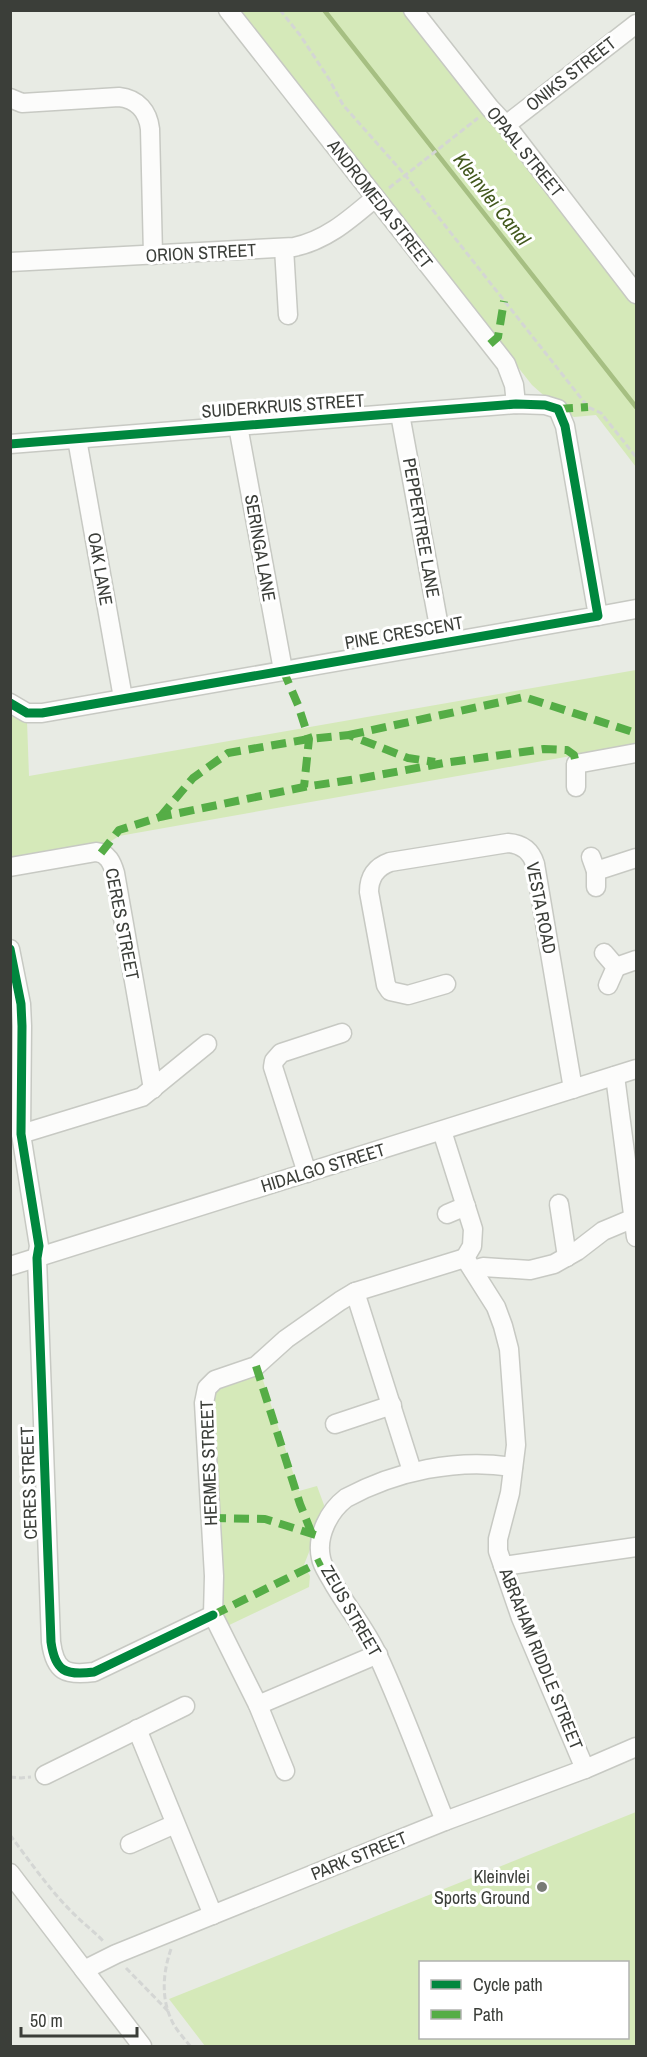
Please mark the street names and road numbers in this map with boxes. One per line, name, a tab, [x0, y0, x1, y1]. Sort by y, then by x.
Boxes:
street label: ONIKS STREET	[520, 30, 621, 117]
street label: OPAAL STREET	[481, 101, 570, 202]
street label: ANDROMEDA STREET	[321, 133, 439, 273]
street label: ORION STREET	[145, 237, 257, 268]
street label: SUIDERKRUIS STREET	[201, 387, 365, 424]
street label: PEPPERTREE LANE	[397, 456, 446, 600]
street label: SERINGA LANE	[239, 492, 282, 603]
street label: OAK LANE	[82, 530, 119, 607]
street label: PINE CRESCENT	[343, 610, 465, 655]
street label: VESTA ROAD	[520, 860, 563, 956]
street label: CERES STREET	[99, 866, 146, 982]
street label: HIDALGO STREET	[258, 1137, 388, 1198]
street label: HERMES STREET	[194, 1400, 223, 1526]
street label: CERES STREET	[14, 1426, 43, 1540]
street label: ZEUS STREET	[315, 1560, 388, 1661]
street label: ABRAHAM RIDDLE STREET	[493, 1563, 589, 1753]
street label: PARK STREET	[307, 1825, 411, 1886]

